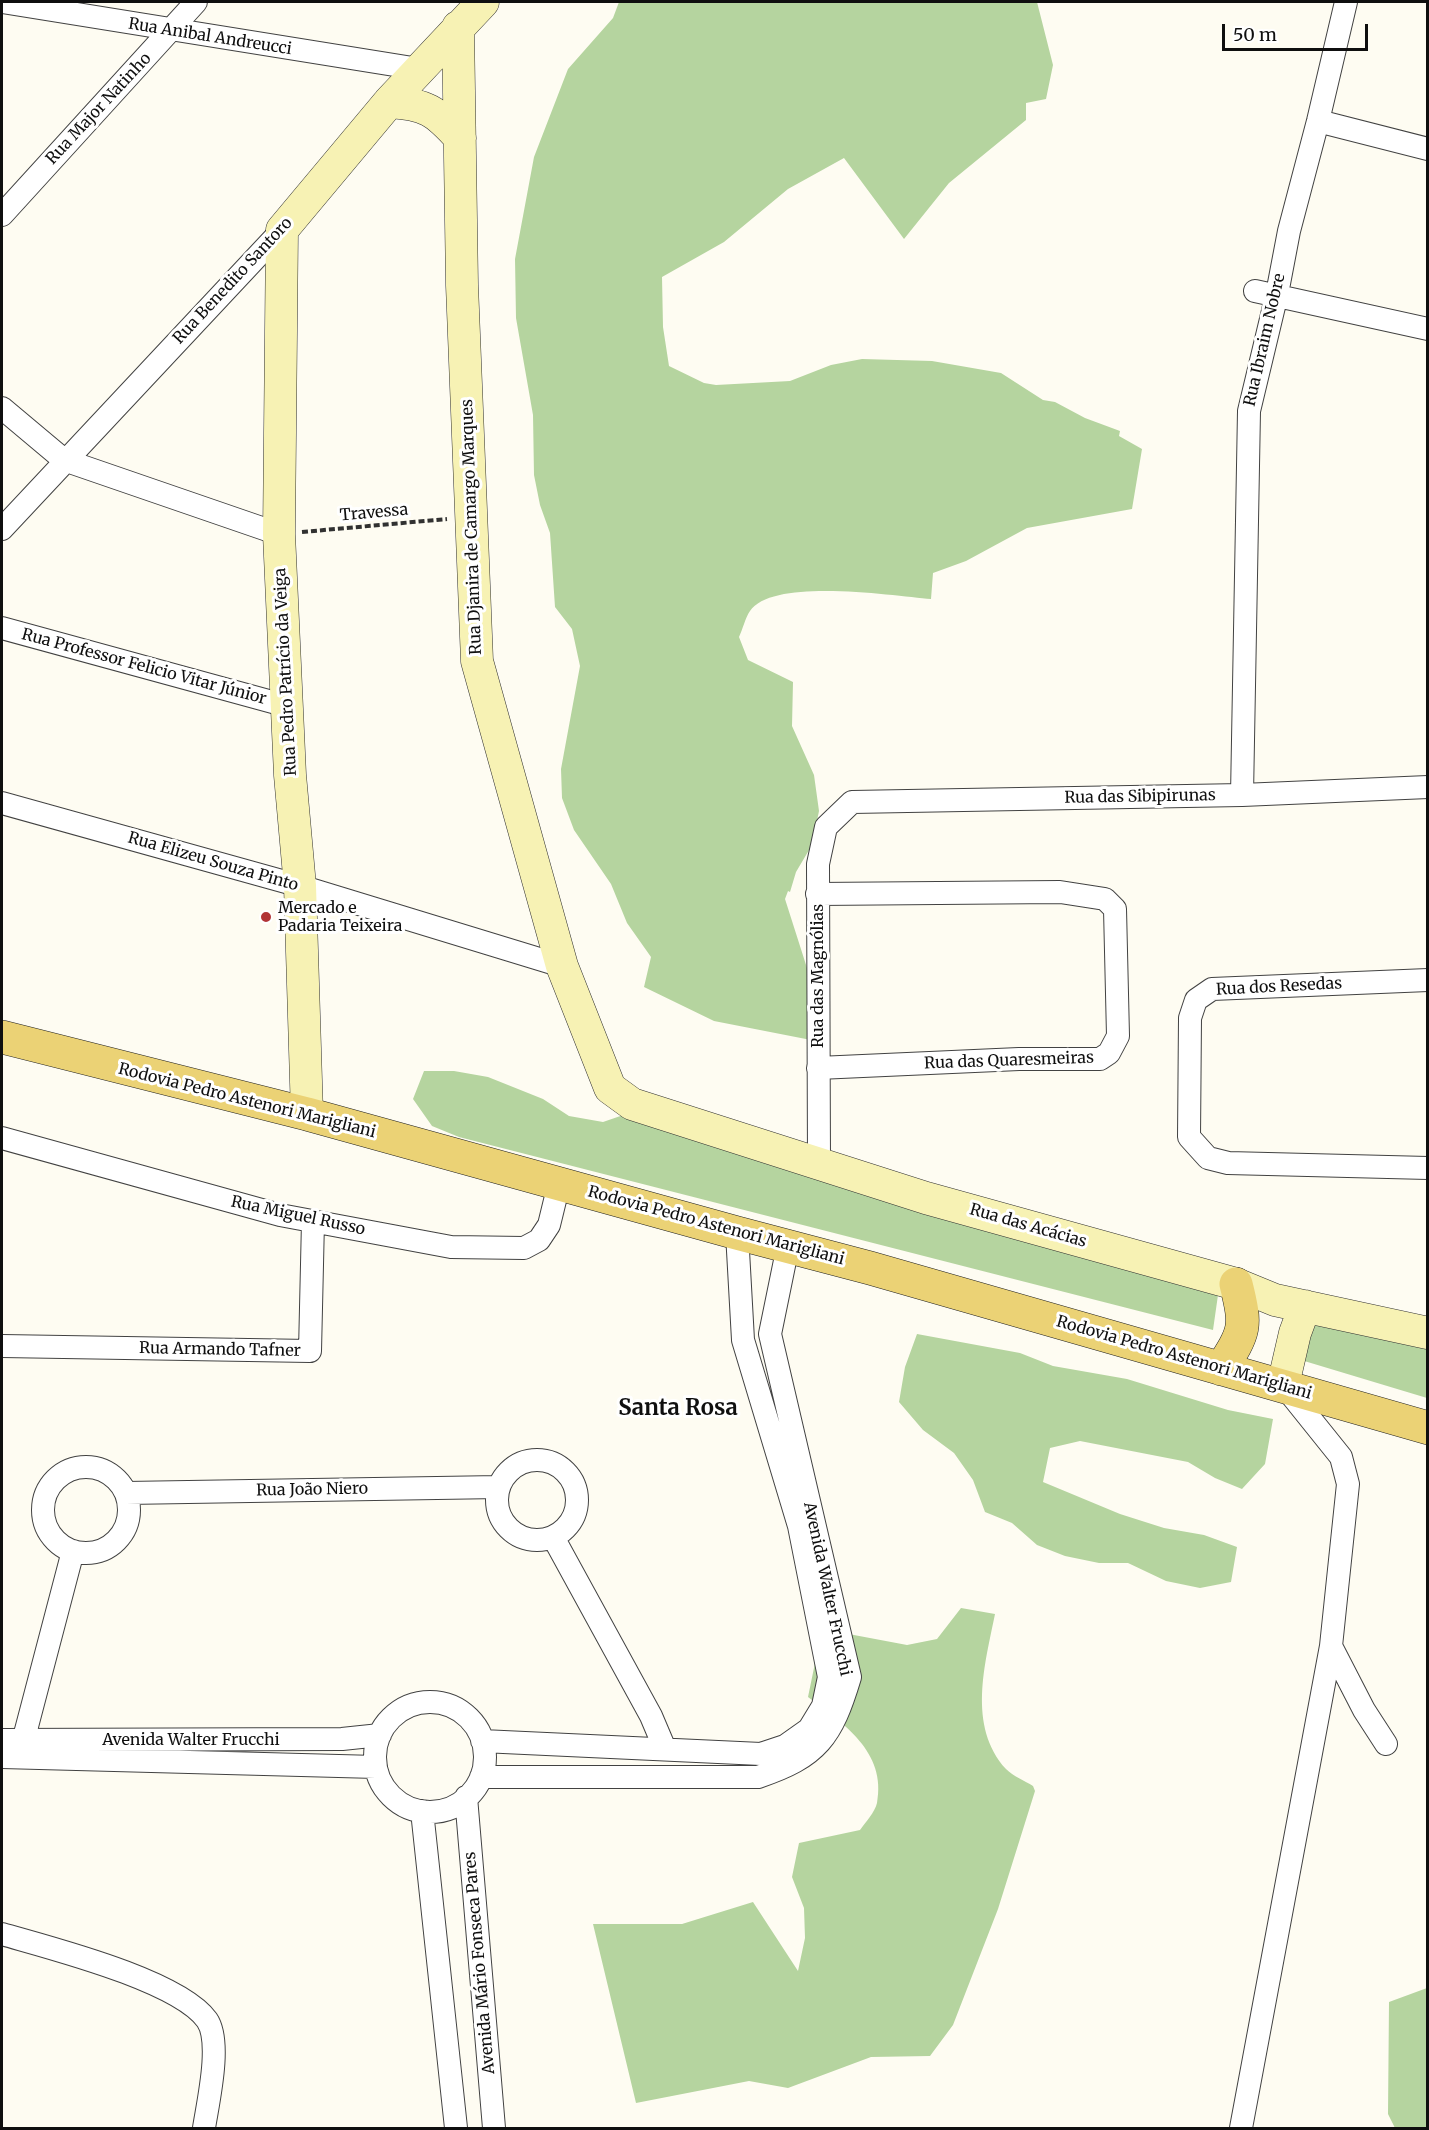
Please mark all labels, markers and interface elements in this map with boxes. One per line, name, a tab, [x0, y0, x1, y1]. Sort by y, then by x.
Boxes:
scale bar	[1225, 12, 1370, 50]
street label: Rua Anibal Andreucci	[127, 15, 293, 59]
text: 50 m	[1233, 23, 1277, 46]
street label: Rua Major Natinho	[42, 49, 156, 169]
street label: Rua Benedito Santoro	[169, 214, 297, 348]
street label: Rua Ibraim Nobre	[1240, 272, 1290, 408]
street label: Rua Djanira de Camargo Marques	[458, 399, 486, 655]
street label: Travessa	[339, 500, 409, 526]
street label: Rua Pedro Patrício da Veiga	[271, 567, 301, 777]
street label: Rua Professor Felicio Vitar Júnior	[20, 625, 268, 709]
street label: Rua das Sibipirunas	[1064, 786, 1216, 808]
street label: Rua Elizeu Souza Pinto	[126, 829, 300, 895]
place label: Mercado e Padaria Teixeira	[278, 898, 402, 936]
street label: Rua das Magnólias	[808, 904, 828, 1048]
marker: Mercado e Padaria Teixeira	[259, 910, 273, 924]
street label: Rua dos Resedas	[1215, 974, 1343, 1000]
street label: Rua das Quaresmeiras	[924, 1048, 1094, 1074]
street label: Rodovia Pedro Astenori Marigliani	[116, 1060, 378, 1142]
street label: Rodovia Pedro Astenori Marigliani	[586, 1182, 846, 1270]
street label: Rua Miguel Russo	[229, 1192, 367, 1240]
street label: Rua das Acácias	[967, 1200, 1089, 1252]
street label: Rodovia Pedro Astenori Marigliani	[1054, 1312, 1314, 1404]
street label: Rua Armando Tafner	[139, 1339, 301, 1361]
district label: Santa Rosa	[618, 1396, 738, 1422]
street label: Rua João Niero	[256, 1479, 368, 1501]
street label: Avenida Walter Frucchi	[799, 1500, 855, 1678]
street label: Avenida Walter Frucchi	[102, 1730, 280, 1750]
street label: Avenida Mário Fonseca Pares	[461, 1851, 499, 2075]

